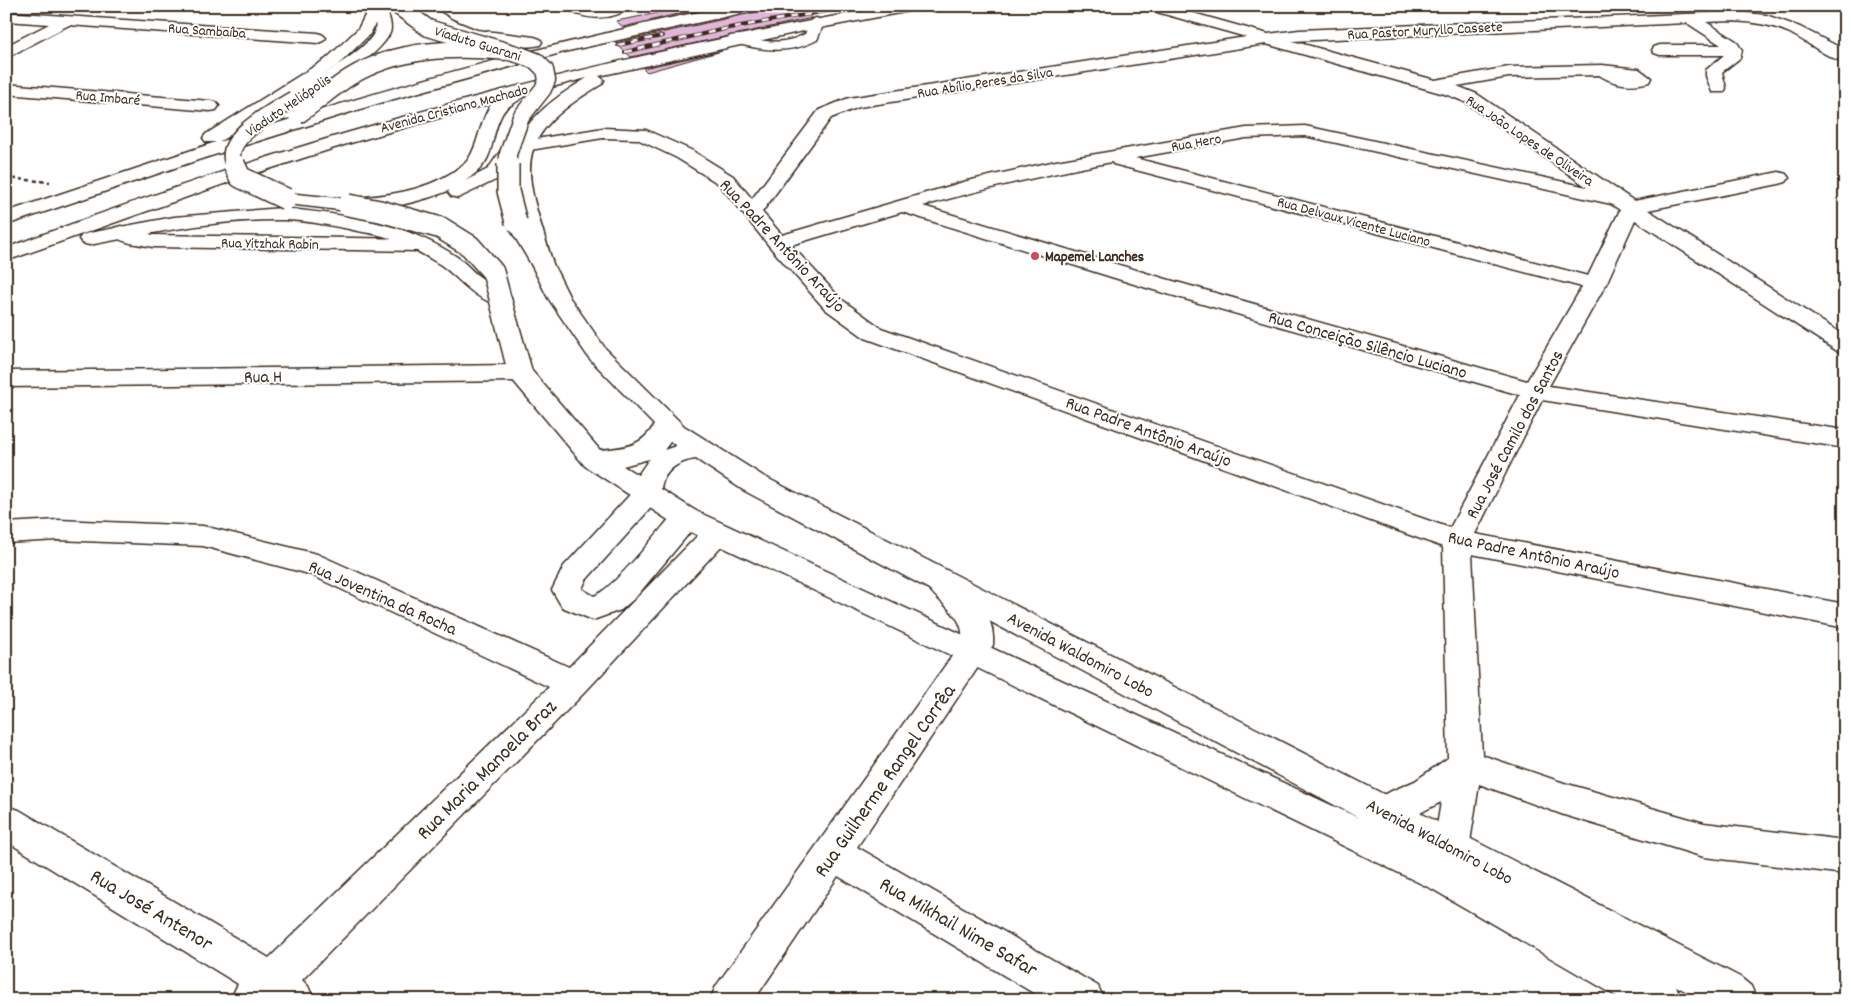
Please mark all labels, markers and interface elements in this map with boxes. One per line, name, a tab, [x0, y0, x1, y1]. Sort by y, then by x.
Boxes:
street label: Rua Pastor Muryllo Cassete	[1347, 17, 1504, 47]
street label: Rua Sambaíba	[167, 18, 248, 46]
street label: Viaduto Guarani	[431, 21, 524, 69]
street label: Rua Abílio Peres da Silva	[916, 62, 1056, 106]
street label: Viaduto Heliópolis	[242, 70, 337, 144]
street label: Avenida Cristiano Machado	[378, 80, 531, 140]
street label: Rua Imbaré	[75, 85, 141, 113]
street label: Rua João Lopes de Oliveira	[1460, 91, 1598, 193]
street label: Rua Hero	[1169, 129, 1224, 159]
street label: Rua Padre Antônio Araújo	[712, 174, 850, 319]
street label: Rua Delvaux Vicente Luciano	[1274, 192, 1433, 254]
street label: Rua Yitzhak Rabin	[221, 233, 319, 257]
place label: Mapemel Lanches	[1045, 247, 1144, 269]
marker: Mapemel Lanches	[1029, 250, 1041, 262]
street label: Rua Conceição Silêncio Luciano	[1265, 306, 1470, 387]
street label: Rua José Camilo dos Santos	[1461, 346, 1571, 524]
street label: Rua H	[244, 366, 282, 391]
street label: Rua Padre Antônio Araújo	[1062, 392, 1235, 475]
street label: Rua Padre Antônio Araújo	[1445, 526, 1622, 587]
street label: Rua Joventina da Rocha	[304, 555, 461, 643]
street label: Avenida Waldomiro Lobo	[1002, 607, 1158, 706]
street label: Rua Guilherme Rangel Corrêa	[808, 678, 965, 884]
street label: Rua Maria Manoela Braz	[411, 694, 565, 848]
street label: Avenida Waldomiro Lobo	[1361, 794, 1517, 893]
street label: Rua José Antenor	[83, 863, 218, 960]
street label: Rua Mikhail Nime Safar	[873, 871, 1043, 986]

